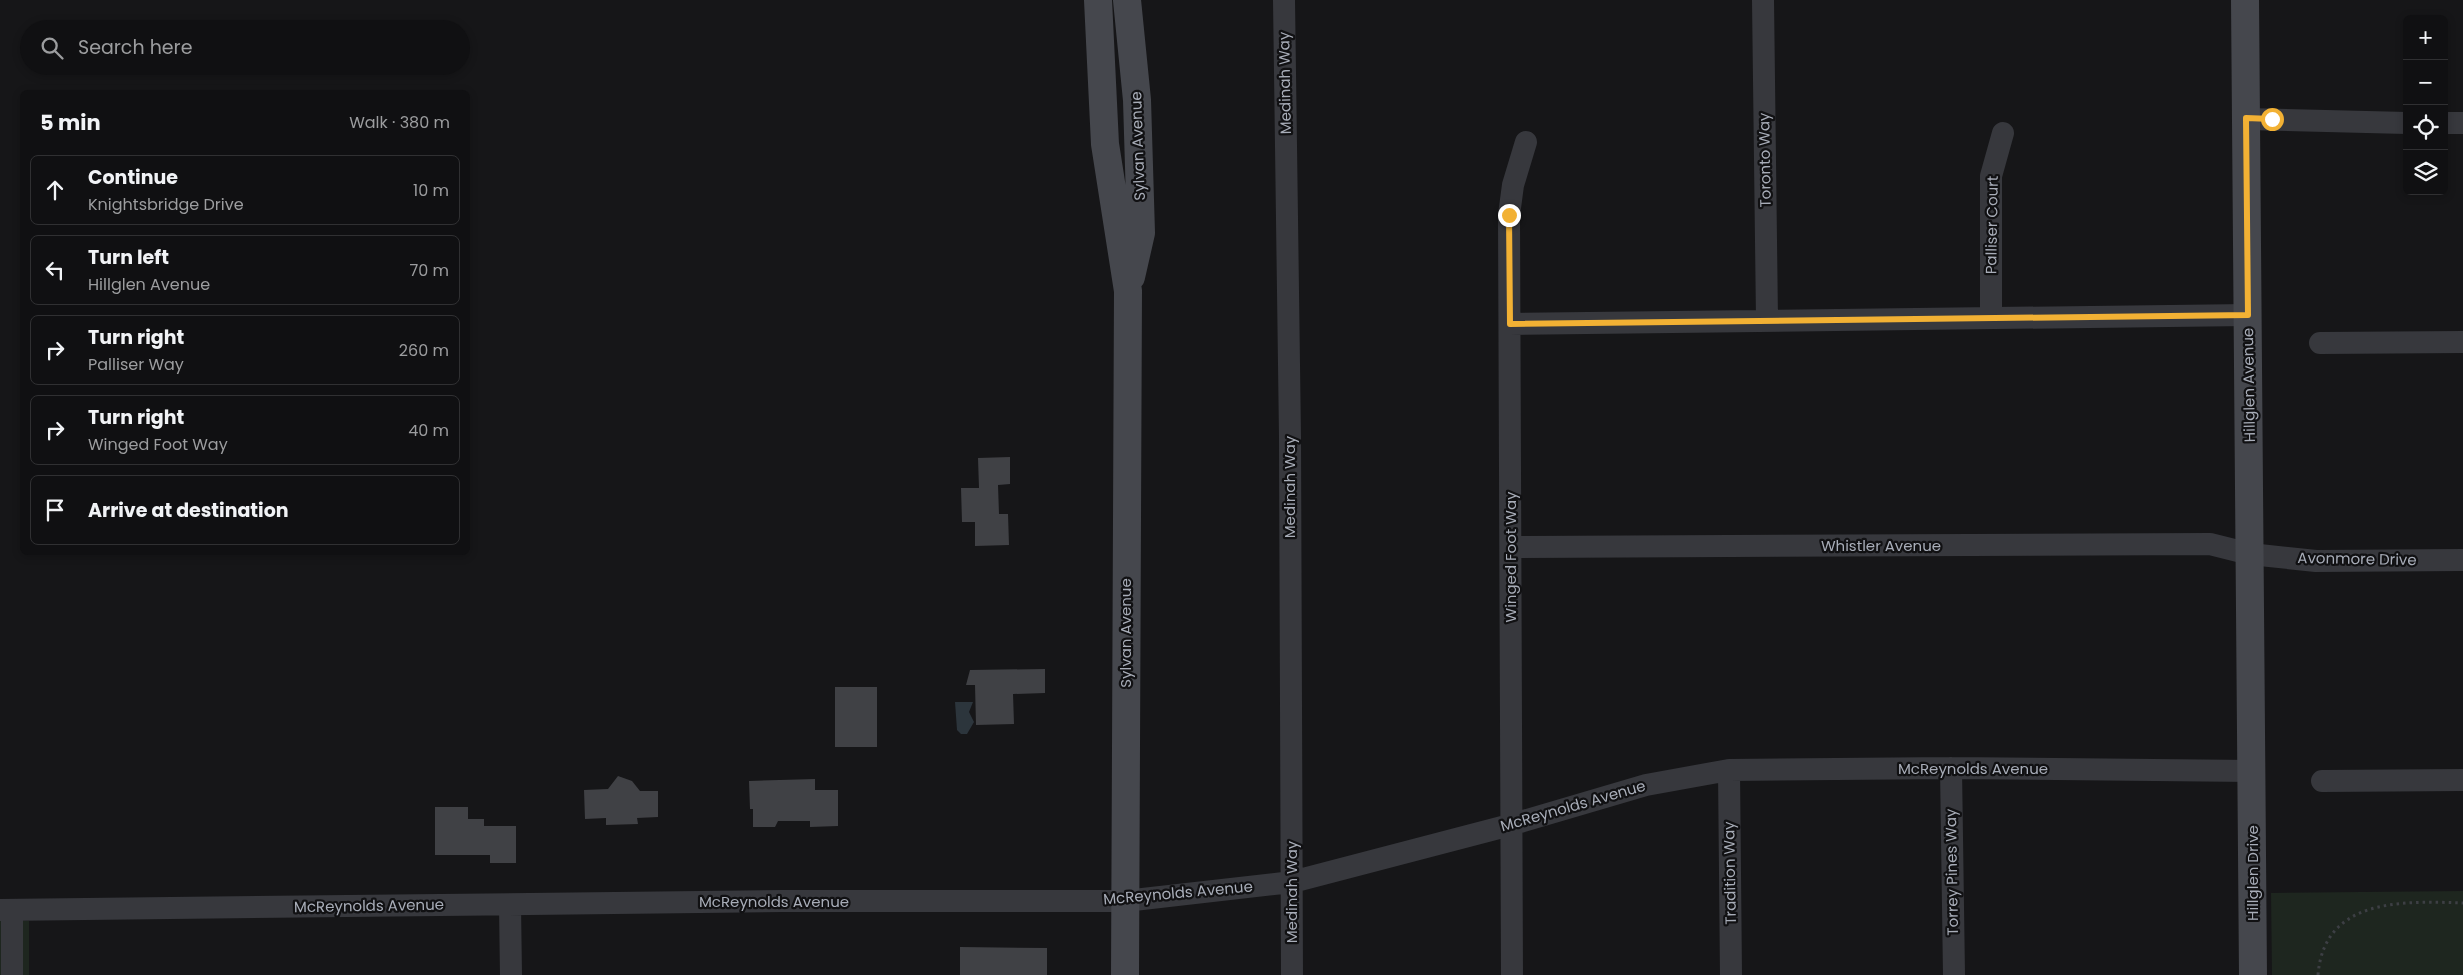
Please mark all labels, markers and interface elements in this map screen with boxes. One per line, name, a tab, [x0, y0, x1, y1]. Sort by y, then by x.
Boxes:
map controls	[2403, 15, 2448, 195]
button: +	[2403, 15, 2448, 60]
search box	[20, 20, 470, 75]
street label: Medinah Way	[1273, 31, 1296, 134]
icon: search	[38, 34, 66, 62]
text: Search here	[78, 34, 192, 61]
button: −	[2403, 60, 2448, 105]
street label: Sylvan Avenue	[1125, 91, 1150, 201]
button: locate	[2403, 105, 2448, 150]
text: 5 min	[40, 108, 101, 137]
route start	[2261, 108, 2284, 131]
text: Walk · 380 m	[349, 111, 450, 134]
street label: Toronto Way	[1753, 112, 1776, 208]
button: layers	[2403, 150, 2448, 195]
text: Continue	[88, 164, 178, 191]
icon: ahead	[41, 176, 69, 204]
street label: Palliser Court	[1980, 176, 2003, 274]
text: 10 m	[413, 179, 449, 202]
text: Knightsbridge Drive	[88, 193, 244, 216]
route end	[1498, 204, 1521, 227]
text: Turn left	[88, 244, 169, 271]
icon: left	[41, 256, 69, 284]
text: 70 m	[409, 259, 449, 282]
text: Hillglen Avenue	[88, 273, 210, 296]
text: Turn right	[88, 324, 184, 351]
street label: Hillglen Avenue	[2237, 328, 2260, 442]
icon: right	[41, 336, 69, 364]
text: 260 m	[399, 339, 449, 362]
text: Palliser Way	[88, 353, 184, 376]
text: Turn right	[88, 404, 184, 431]
icon: right	[41, 416, 69, 444]
text: 40 m	[408, 419, 449, 442]
text: Winged Foot Way	[88, 433, 228, 456]
street label: Medinah Way	[1279, 435, 1300, 538]
street label: Winged Foot Way	[1500, 491, 1521, 622]
icon: arrive	[41, 496, 69, 524]
text: Arrive at destination	[88, 497, 289, 524]
street label: Whistler Avenue	[1821, 535, 1941, 556]
street label: Avonmore Drive	[2297, 547, 2417, 570]
street label: Sylvan Avenue	[1115, 578, 1136, 688]
street label: McReynolds Avenue	[1898, 758, 2048, 779]
street label: McReynolds Avenue	[1498, 775, 1648, 836]
street label: Torrey Pines Way	[1940, 808, 1963, 936]
street label: Tradition Way	[1718, 821, 1741, 925]
street label: Hillglen Drive	[2242, 825, 2263, 921]
street label: Medinah Way	[1281, 840, 1302, 943]
street label: McReynolds Avenue	[1102, 876, 1254, 910]
street label: McReynolds Avenue	[699, 891, 849, 912]
street label: McReynolds Avenue	[294, 894, 444, 917]

